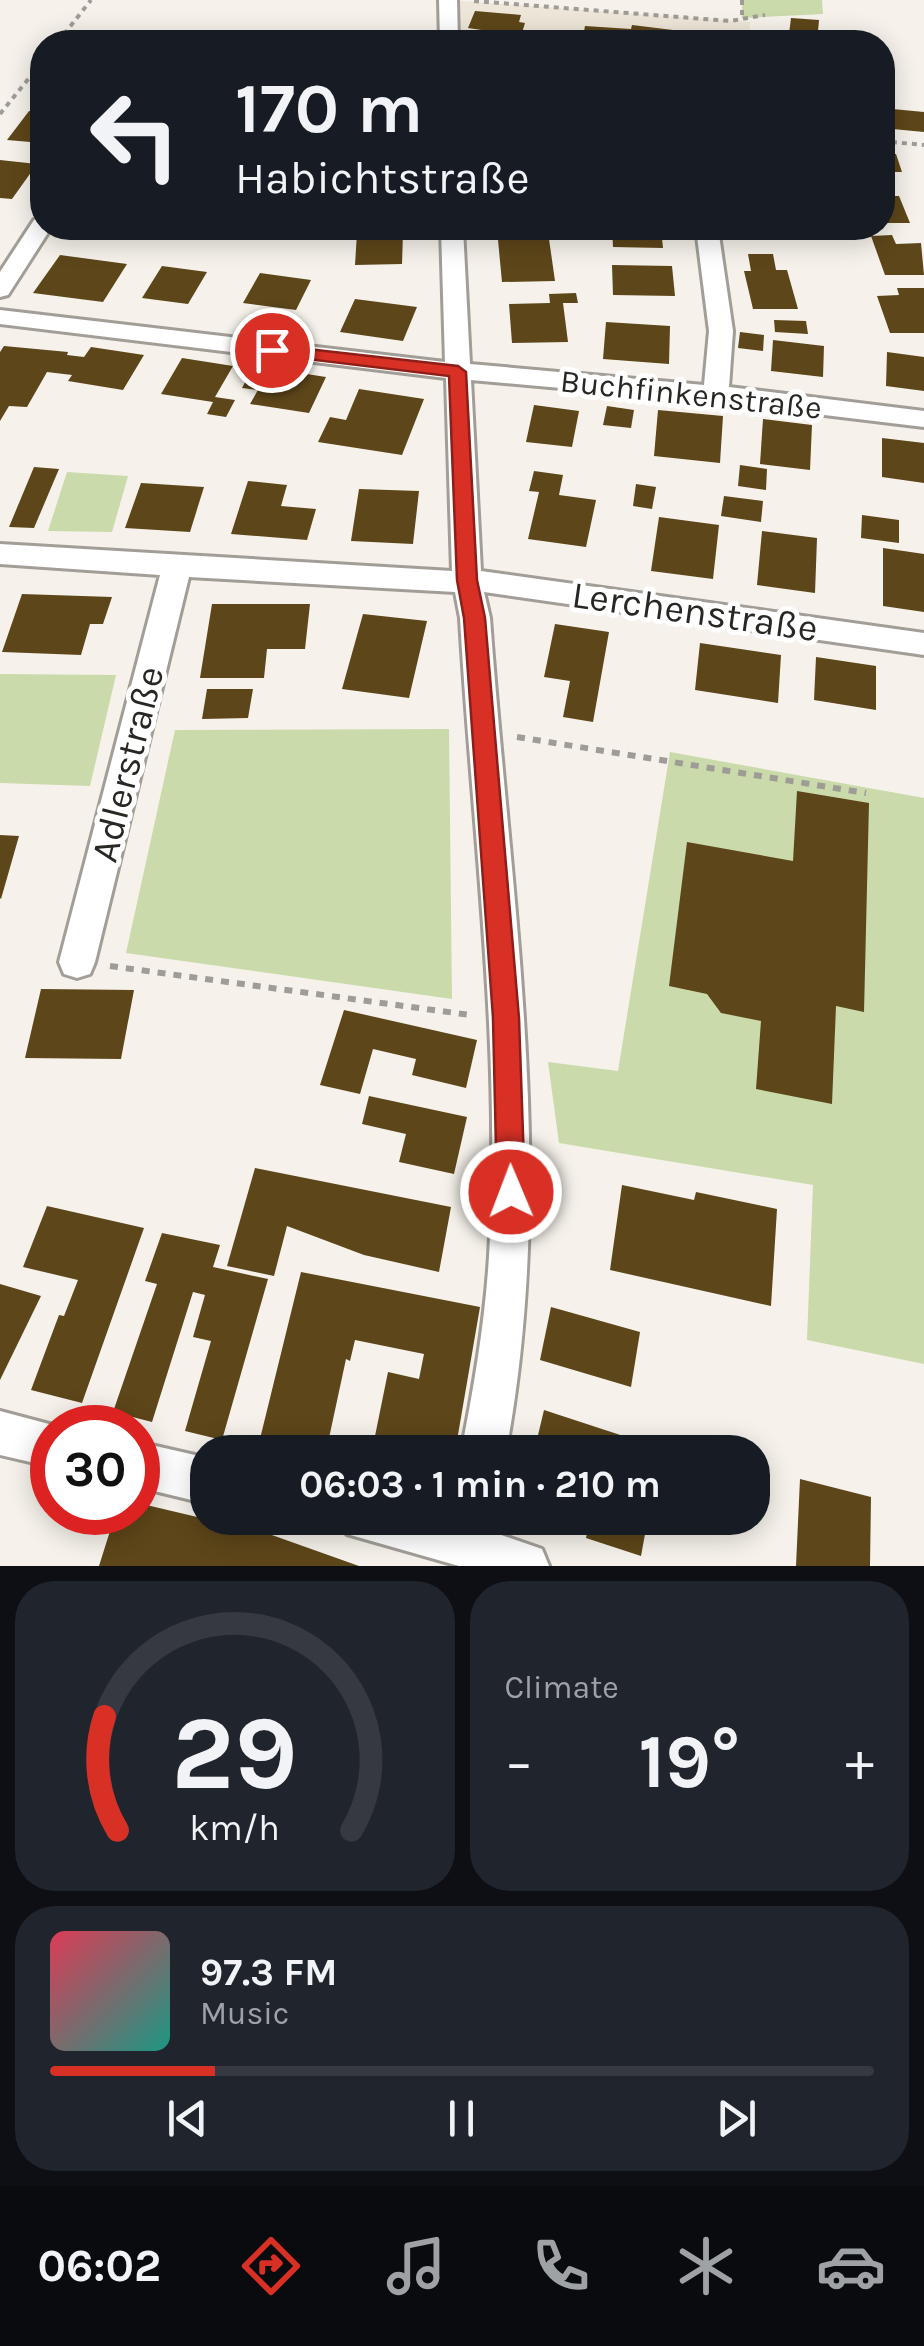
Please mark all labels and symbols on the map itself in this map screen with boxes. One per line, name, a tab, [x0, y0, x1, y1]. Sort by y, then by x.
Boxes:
pin	[230, 308, 315, 393]
street label: Buchfinkenstraße	[558, 362, 824, 427]
street label: Lerchenstraße	[569, 572, 821, 651]
street label: Adlerstraße	[81, 662, 174, 867]
position arrow	[459, 1140, 563, 1244]
speed limit sign: 30	[30, 1405, 160, 1535]

